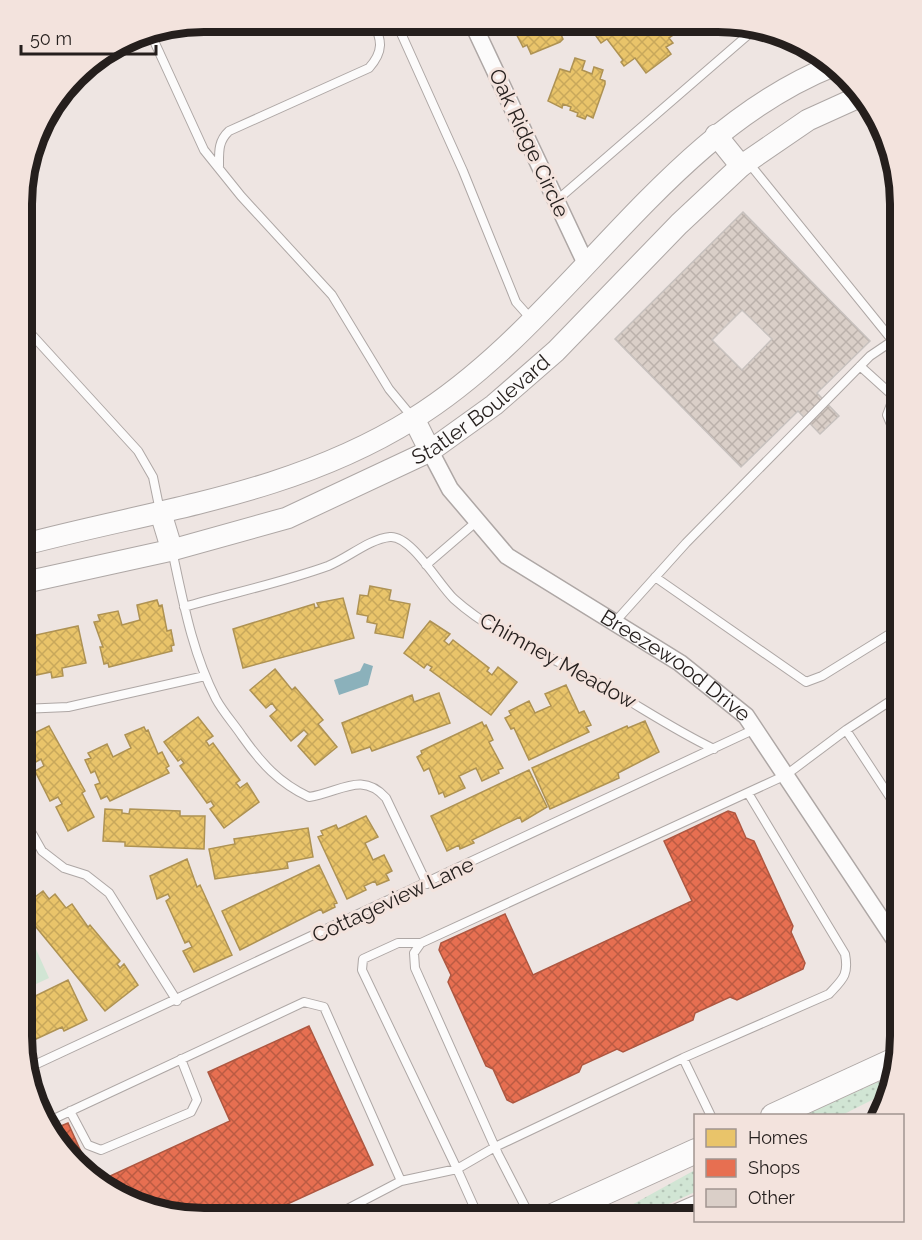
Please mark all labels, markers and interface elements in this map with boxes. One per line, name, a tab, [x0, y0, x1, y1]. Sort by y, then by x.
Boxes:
scale bar	[21, 18, 156, 56]
text: 50 m	[30, 28, 72, 49]
street label: Oak Ridge Circle	[484, 64, 575, 221]
street label: Statler Boulevard	[408, 349, 555, 470]
street label: Breezewood Drive	[596, 604, 756, 727]
street label: Chimney Meadow	[476, 607, 641, 714]
street label: Cottageview Lane	[308, 851, 477, 948]
legend	[694, 1114, 904, 1222]
text: Homes	[748, 1127, 808, 1148]
text: Shops	[748, 1157, 800, 1178]
text: Other	[748, 1187, 796, 1208]

